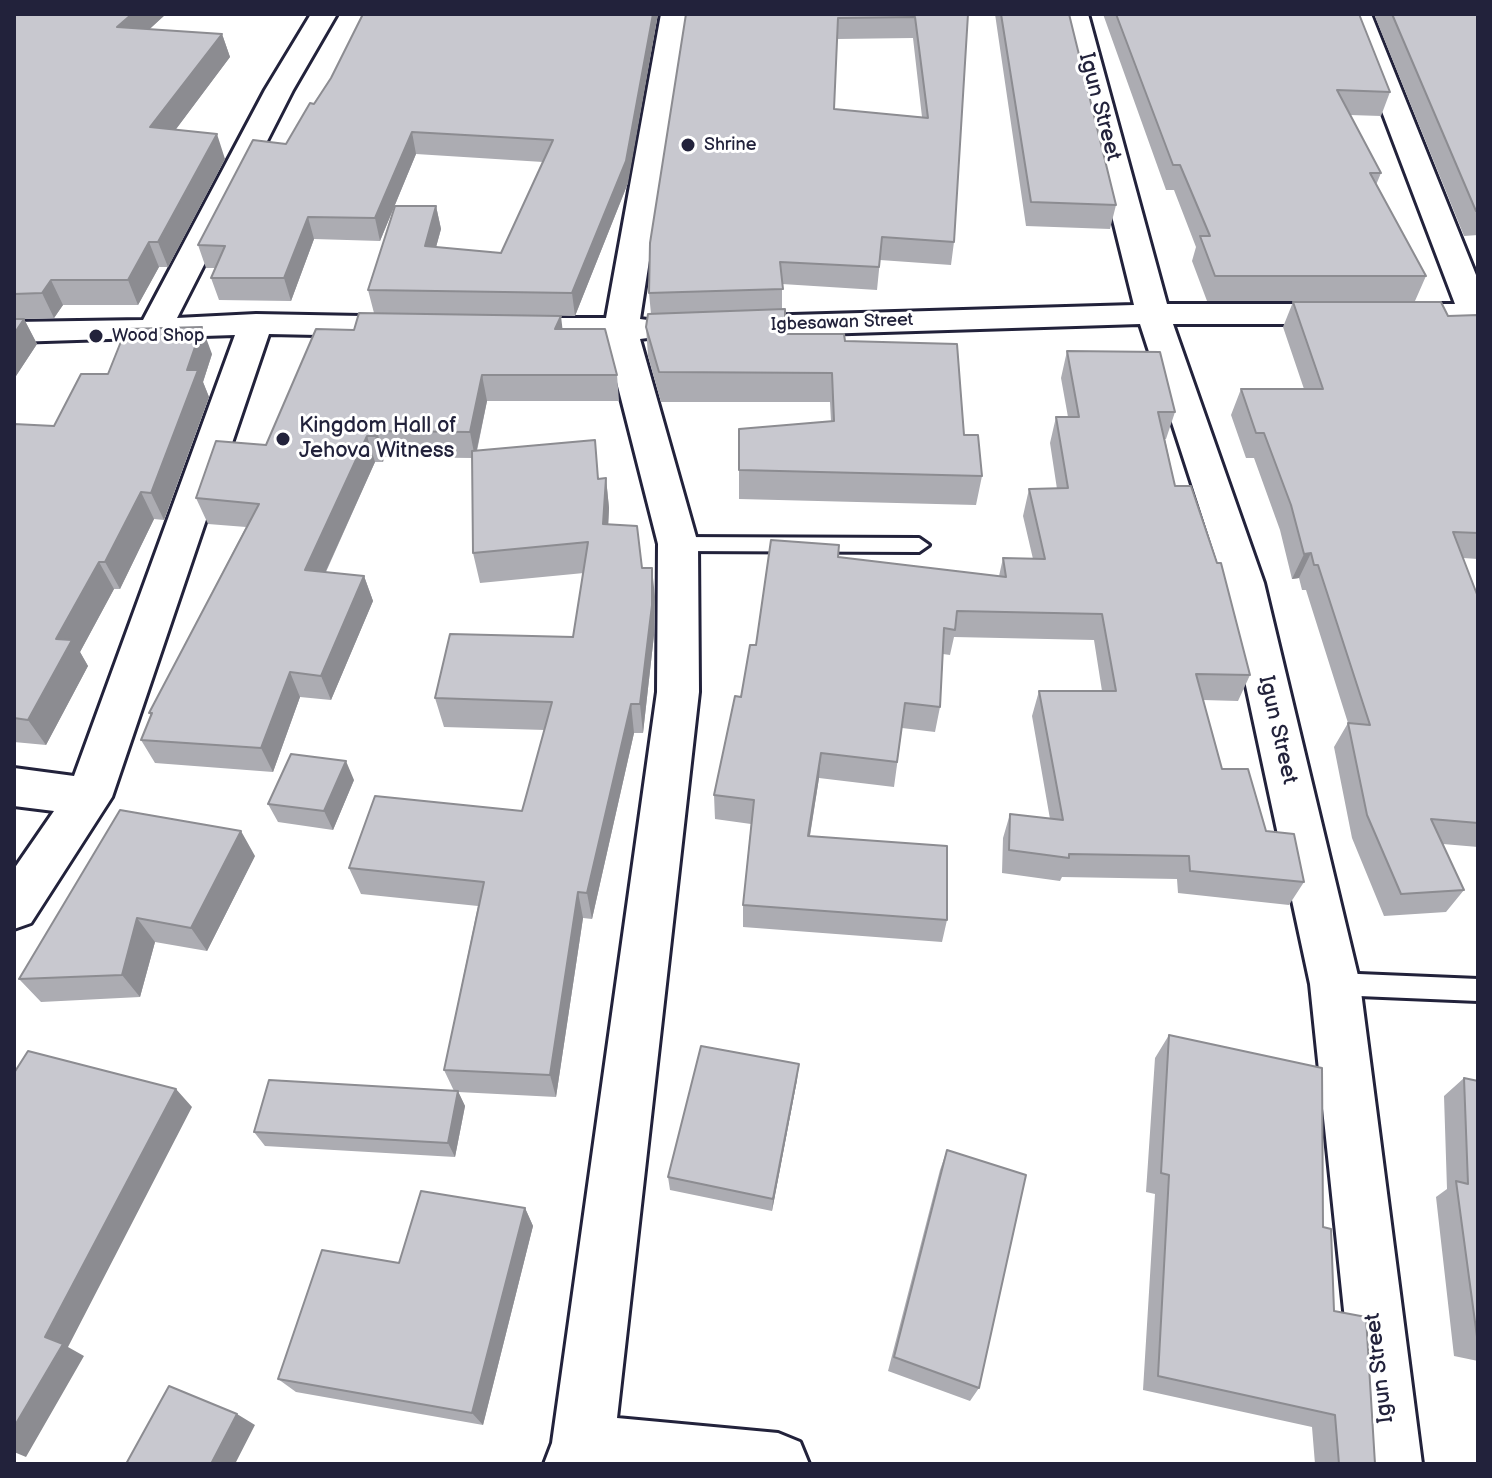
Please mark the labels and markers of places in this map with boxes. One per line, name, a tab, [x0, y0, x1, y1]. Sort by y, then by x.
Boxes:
place label: Shrine	[704, 134, 756, 156]
marker: Shrine	[679, 136, 697, 154]
place label: Wood Shop	[112, 325, 205, 347]
marker: Wood Shop	[87, 327, 105, 345]
place label: Kingdom Hall of Jehova Witness	[299, 413, 456, 464]
marker: Kingdom Hall of Jehova Witness	[274, 430, 292, 448]

